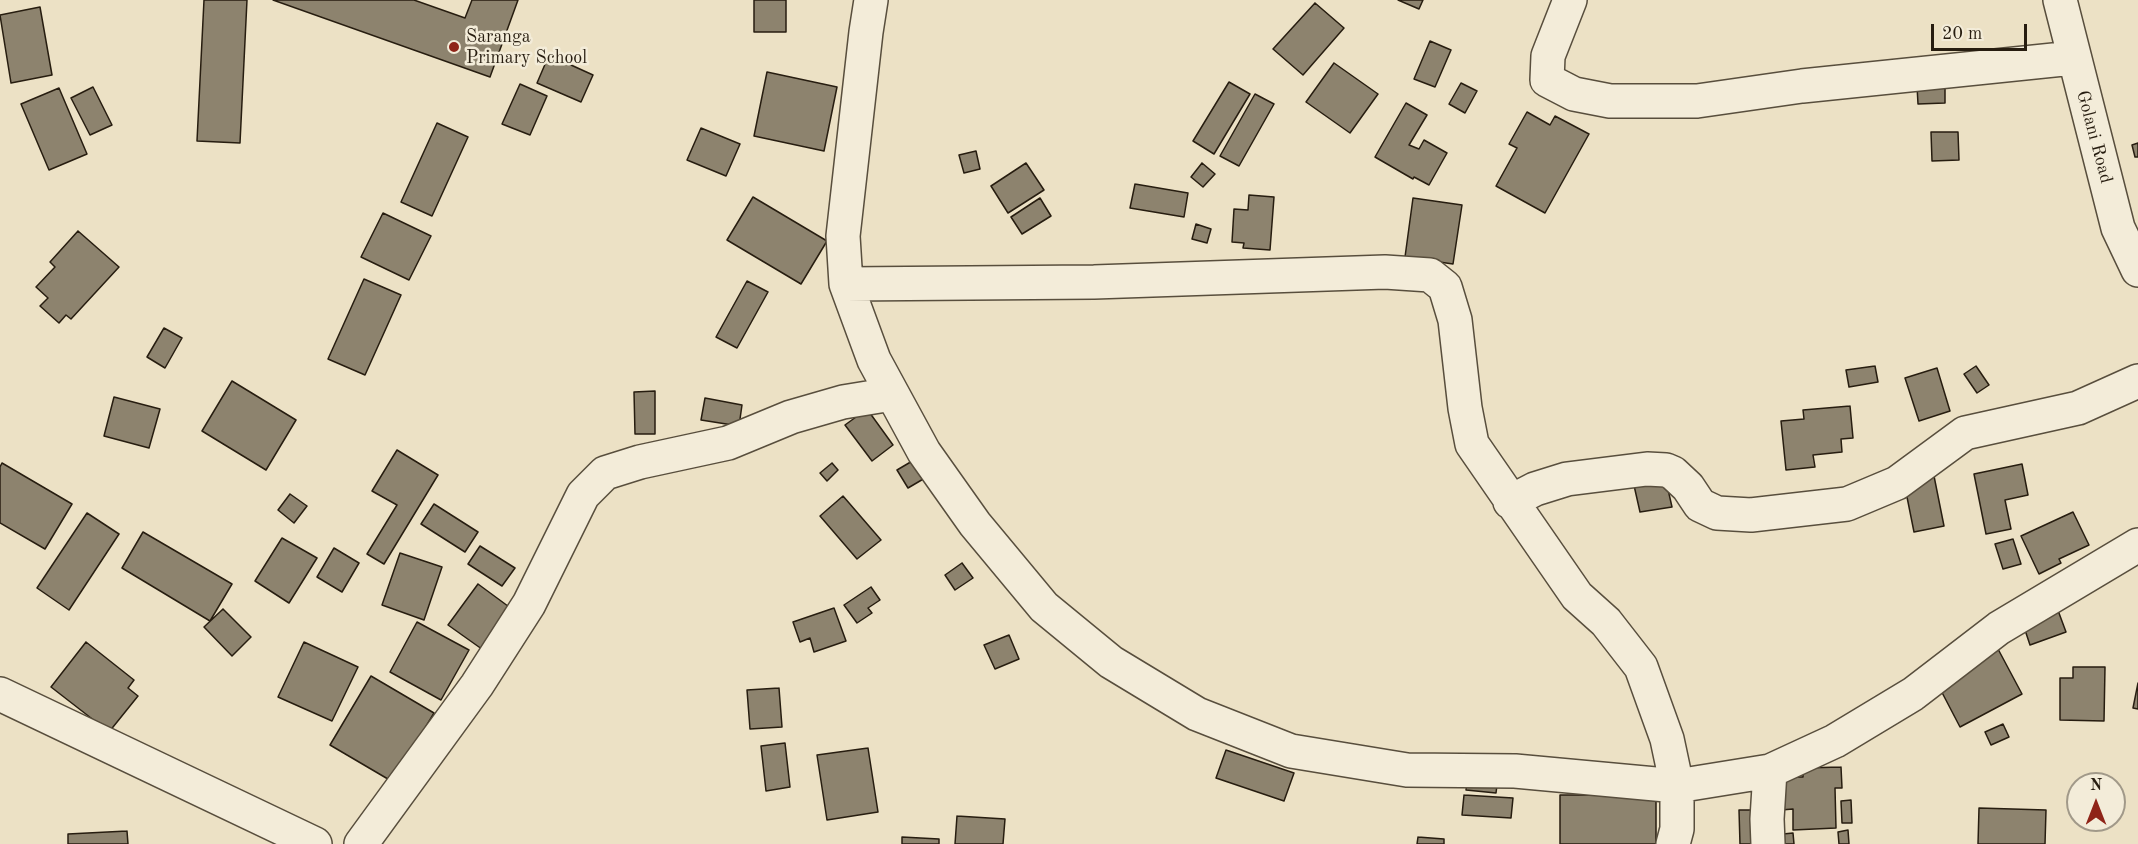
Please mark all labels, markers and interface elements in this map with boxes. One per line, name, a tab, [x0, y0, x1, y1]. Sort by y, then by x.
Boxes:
scale bar	[1934, 12, 2030, 50]
text: 20 m	[1942, 25, 1982, 43]
place label: Saranga Primary School	[466, 26, 587, 68]
marker: Saranga Primary School	[447, 40, 461, 54]
street label: Golani Road	[2071, 88, 2117, 186]
north arrow	[2066, 772, 2126, 832]
text: N	[2090, 778, 2102, 794]

